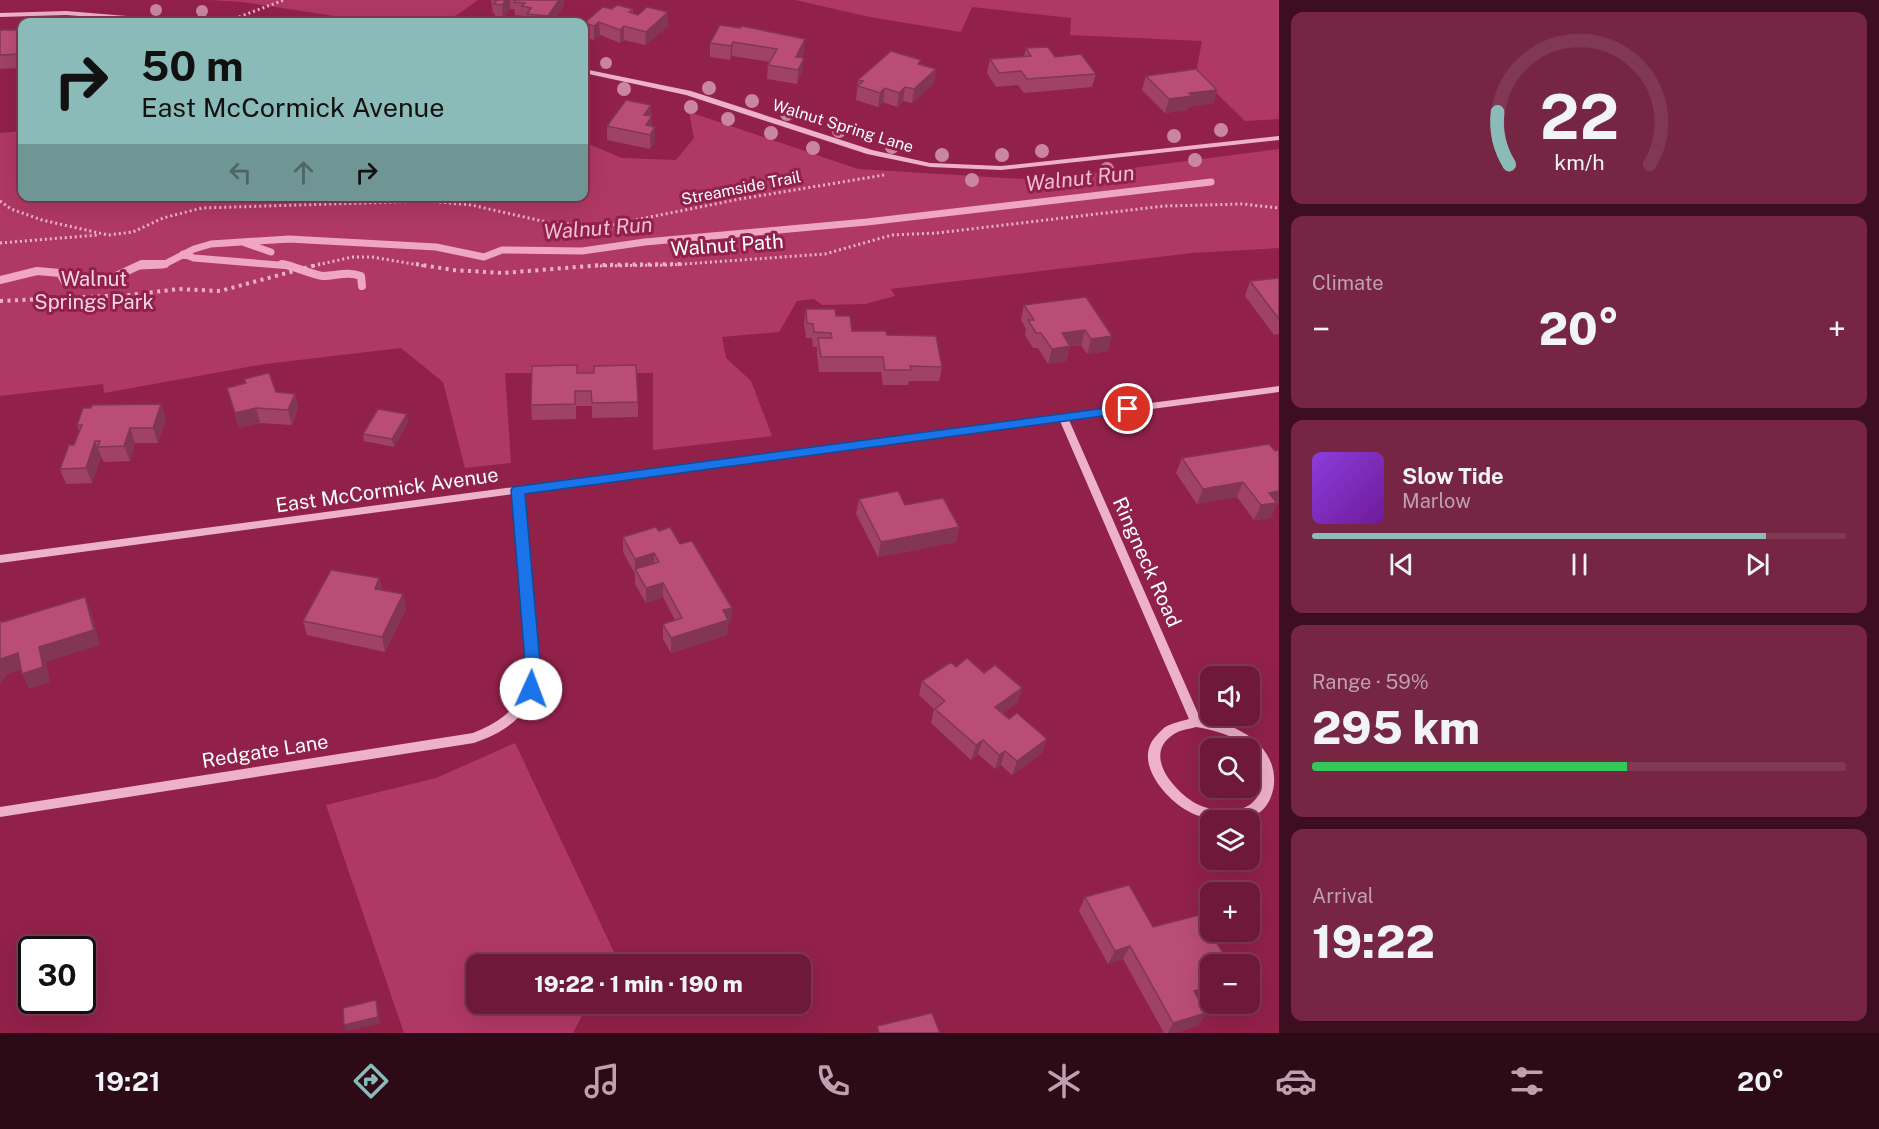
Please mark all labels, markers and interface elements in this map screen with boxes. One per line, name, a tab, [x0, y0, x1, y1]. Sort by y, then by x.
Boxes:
text: 50 m	[141, 41, 244, 90]
icon: right	[42, 42, 120, 120]
text: 22	[1539, 80, 1619, 153]
text: East McCormick Avenue	[141, 91, 445, 123]
street label: Walnut Spring Lane	[770, 95, 916, 157]
text: km/h	[1554, 150, 1604, 175]
icon: left	[224, 156, 257, 189]
icon: ahead	[287, 156, 320, 189]
icon: right	[350, 156, 383, 189]
water label: Walnut Run	[1024, 160, 1136, 196]
street label: Streamside Trail	[680, 167, 803, 209]
water label: Walnut Run	[543, 212, 653, 244]
street label: Walnut Path	[670, 229, 784, 261]
park label: Walnut Springs Park	[34, 267, 154, 314]
text: Climate	[1312, 271, 1384, 295]
text: 20°	[1539, 302, 1619, 355]
text: −	[1312, 310, 1330, 348]
text: +	[1828, 310, 1846, 348]
pin	[1102, 383, 1153, 434]
icon: arrive	[1111, 392, 1144, 425]
street label: East McCormick Avenue	[274, 462, 500, 518]
text: Slow Tide	[1402, 463, 1504, 489]
text: Marlow	[1402, 489, 1471, 513]
street label: Ringneck Road	[1108, 493, 1186, 631]
icon: previous	[1385, 548, 1418, 581]
icon: pause	[1563, 548, 1596, 581]
icon: next	[1741, 548, 1774, 581]
position arrow	[499, 657, 563, 721]
map controls	[1200, 666, 1260, 1014]
button: sound	[1200, 666, 1260, 726]
text: Range · 59%	[1312, 670, 1429, 694]
text: 295 km	[1312, 701, 1480, 754]
street label: Redgate Lane	[200, 729, 330, 773]
button: search	[1200, 738, 1260, 798]
button: layers	[1200, 810, 1260, 870]
button: +	[1200, 882, 1260, 942]
text: Arrival	[1312, 884, 1374, 908]
text: 19:22	[1312, 915, 1435, 968]
speed limit sign: 30	[18, 936, 96, 1014]
button: −	[1200, 954, 1260, 1014]
text: 19:22 · 1 min · 190 m	[534, 971, 743, 997]
icon: directions	[350, 1060, 392, 1102]
icon: music	[581, 1060, 623, 1102]
icon: phone	[812, 1060, 854, 1102]
icon: climate	[1043, 1060, 1085, 1102]
icon: car	[1275, 1060, 1317, 1102]
icon: filters	[1506, 1060, 1548, 1102]
text: 19:21	[95, 1065, 160, 1097]
text: 20°	[1737, 1065, 1784, 1097]

